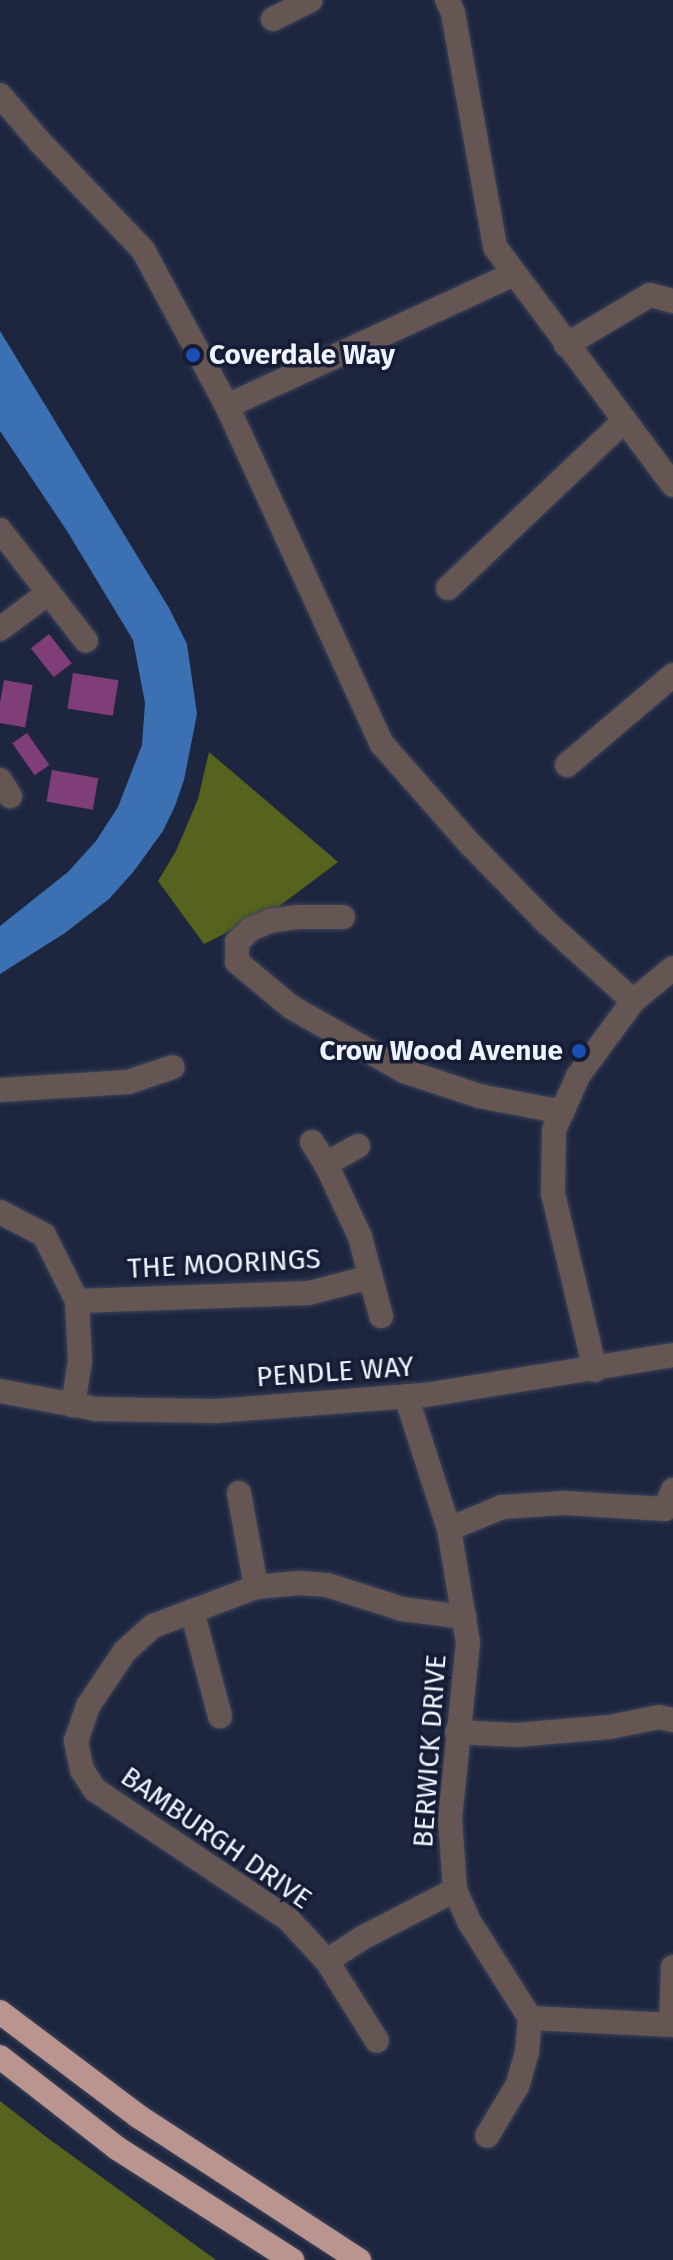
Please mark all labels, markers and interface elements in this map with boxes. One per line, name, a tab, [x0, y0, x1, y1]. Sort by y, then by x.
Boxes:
place label: Coverdale Way	[209, 338, 395, 372]
marker: Coverdale Way	[184, 346, 202, 364]
place label: Crow Wood Avenue	[320, 1034, 563, 1068]
marker: Crow Wood Avenue	[570, 1042, 588, 1060]
street label: THE MOORINGS	[127, 1242, 321, 1286]
street label: PENDLE WAY	[255, 1350, 415, 1394]
street label: BERWICK DRIVE	[406, 1653, 454, 1849]
street label: BAMBURGH DRIVE	[114, 1760, 318, 1916]

